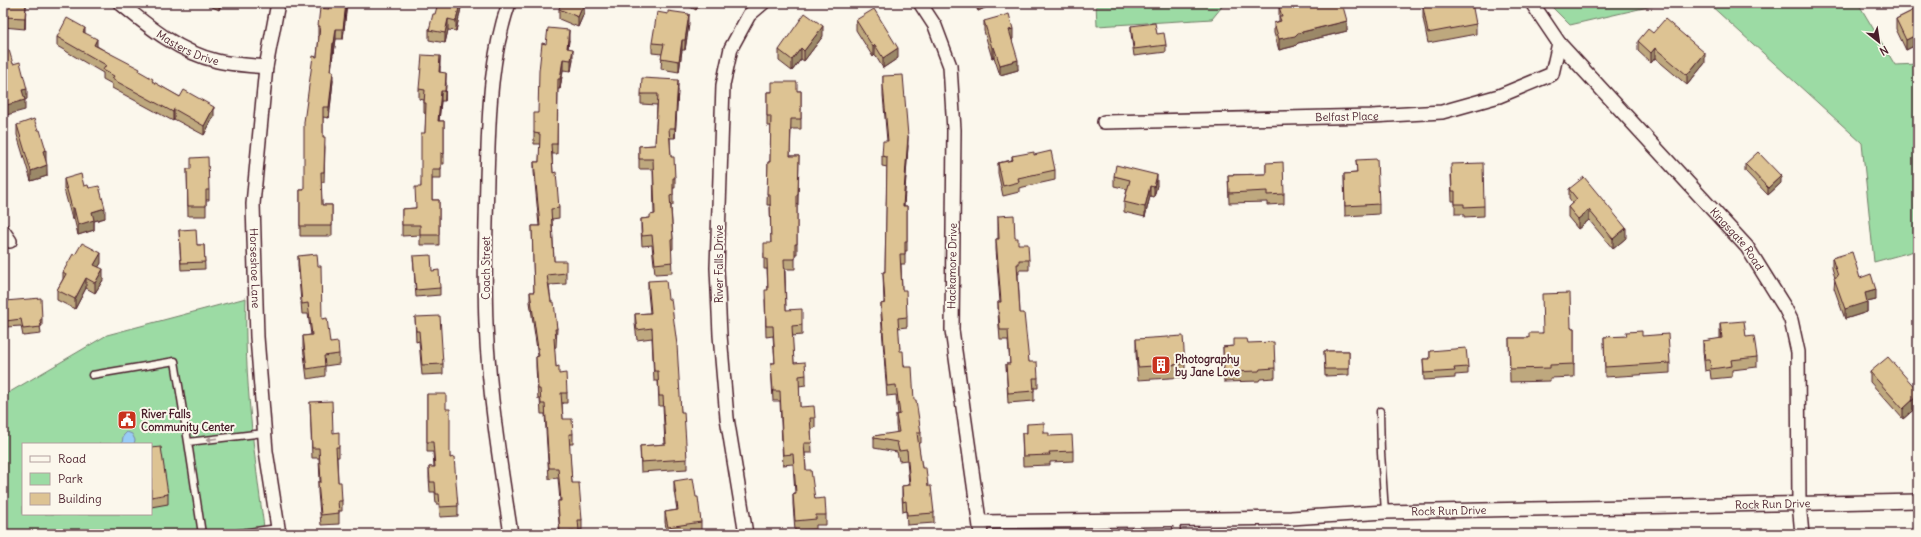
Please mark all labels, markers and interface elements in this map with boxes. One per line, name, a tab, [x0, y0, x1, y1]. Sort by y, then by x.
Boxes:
north arrow	[1859, 22, 1899, 62]
street label: Masters Drive	[154, 27, 221, 68]
text: N	[1877, 43, 1891, 59]
street label: Belfast Place	[1315, 109, 1379, 124]
street label: Kingsgate Road	[1707, 205, 1767, 273]
street label: Hackamore Drive	[944, 223, 960, 309]
street label: River Falls Drive	[712, 225, 726, 303]
street label: Horseshoe Lane	[247, 228, 263, 309]
street label: Coach Street	[479, 236, 493, 300]
place label: Photography by Jane Love	[1175, 352, 1240, 380]
building icon: Photography by Jane Love	[1150, 354, 1172, 376]
place label: River Falls Community Center	[141, 407, 235, 435]
public building icon: River Falls Community Center	[116, 409, 138, 431]
one-way arrow	[206, 436, 218, 442]
legend	[22, 443, 152, 515]
text: Road	[58, 451, 86, 466]
text: Park	[58, 471, 83, 486]
text: Building	[58, 491, 102, 506]
street label: Rock Run Drive	[1735, 496, 1811, 512]
street label: Rock Run Drive	[1411, 503, 1487, 518]

